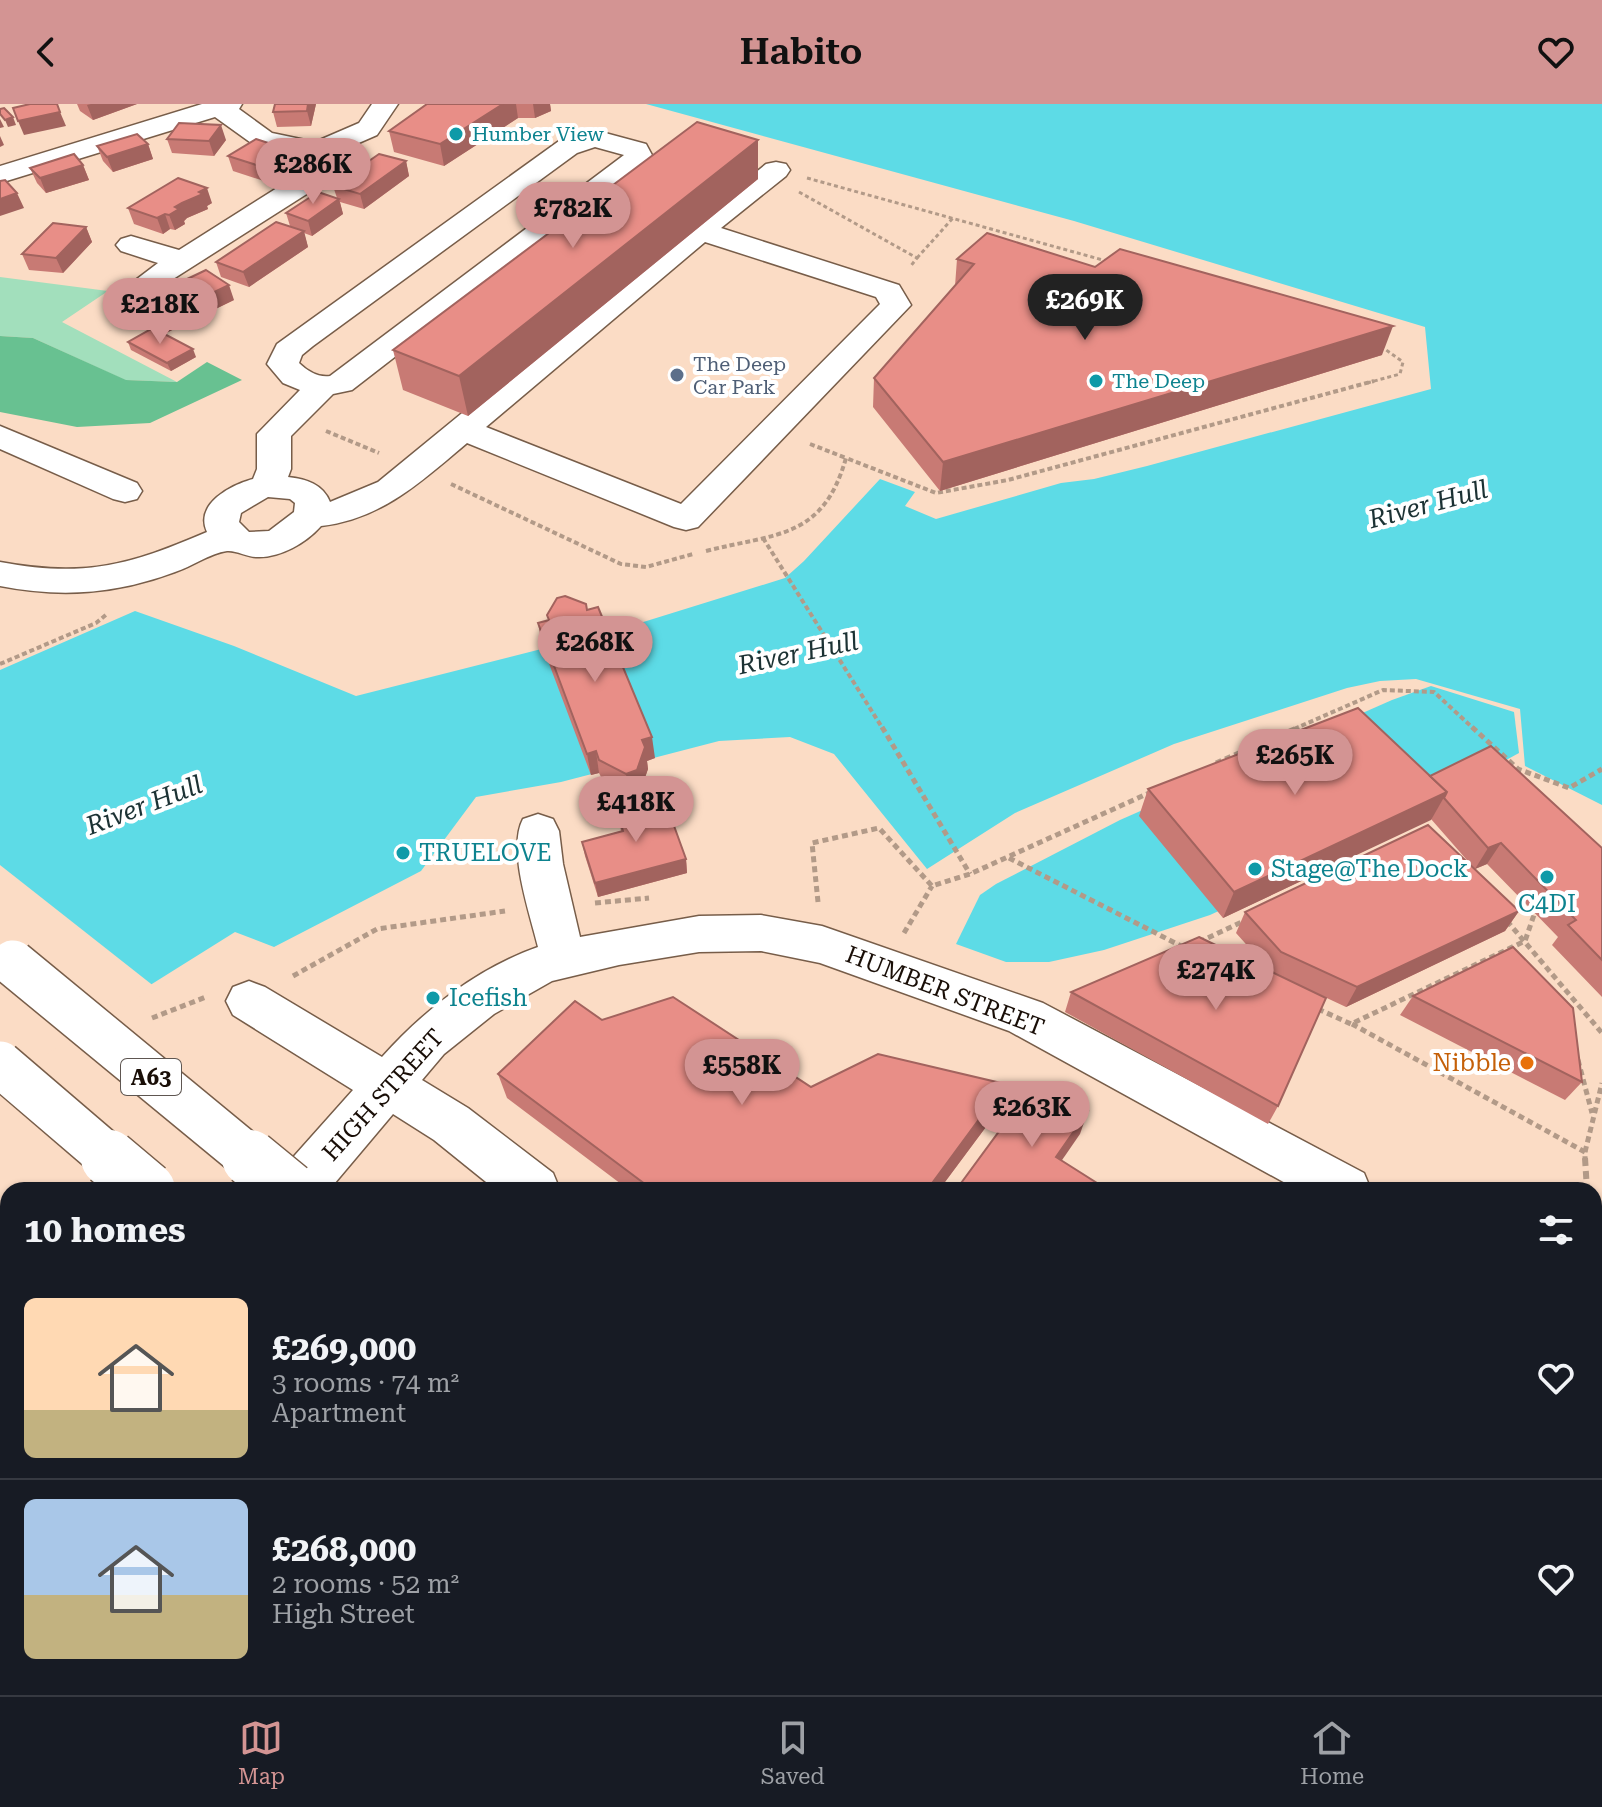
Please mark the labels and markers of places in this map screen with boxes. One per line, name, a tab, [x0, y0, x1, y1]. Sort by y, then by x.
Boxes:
place label: Humber View	[472, 122, 604, 146]
marker: Humber View	[447, 125, 465, 143]
pin: £286K	[257, 138, 369, 206]
pin: £782K	[517, 182, 629, 250]
pin: £269K	[1029, 274, 1141, 342]
pin: £218K	[104, 278, 216, 346]
place label: The Deep Car Park	[693, 352, 786, 399]
marker: The Deep Car Park	[668, 366, 686, 384]
place label: The Deep	[1112, 369, 1205, 393]
marker: The Deep	[1087, 372, 1105, 390]
pin: £268K	[539, 616, 651, 684]
pin: £265K	[1239, 729, 1351, 797]
pin: £418K	[580, 776, 692, 844]
place label: TRUELOVE	[419, 839, 552, 867]
marker: TRUELOVE	[394, 844, 412, 862]
place label: Stage@The Dock	[1271, 855, 1468, 883]
marker: Stage@The Dock	[1246, 860, 1264, 878]
marker: C4DI	[1538, 868, 1556, 886]
place label: C4DI	[1518, 890, 1576, 918]
pin: £274K	[1160, 944, 1272, 1012]
place label: Icefish	[449, 984, 527, 1012]
marker: Icefish	[424, 989, 442, 1007]
pin: £558K	[686, 1039, 798, 1107]
place label: Nibble	[1433, 1049, 1511, 1077]
marker: Nibble	[1518, 1054, 1536, 1072]
pin: £263K	[976, 1081, 1088, 1149]

